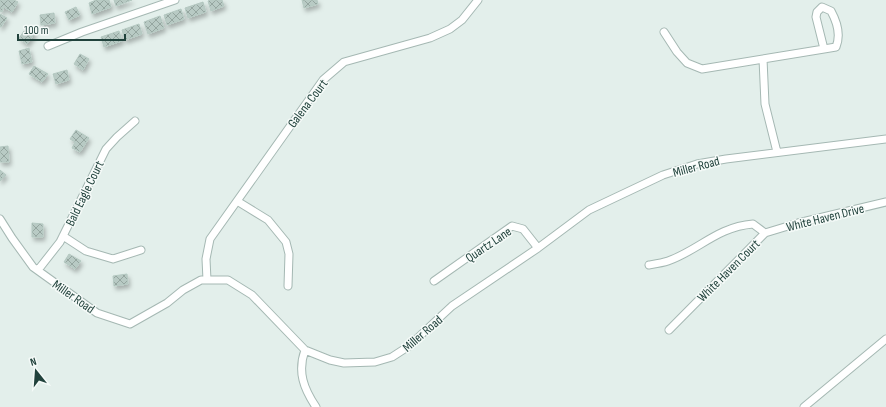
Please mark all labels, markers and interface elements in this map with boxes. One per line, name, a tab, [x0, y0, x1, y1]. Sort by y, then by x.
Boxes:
scale bar	[18, 16, 125, 42]
text: 100 m	[24, 23, 49, 38]
street label: Galena Court	[284, 76, 331, 131]
street label: Miller Road	[671, 153, 721, 181]
street label: Bald Eagle Court	[62, 158, 108, 229]
street label: White Haven Drive	[785, 201, 866, 235]
street label: Quartz Lane	[462, 224, 515, 266]
street label: White Haven Court	[694, 236, 763, 305]
street label: Miller Road	[49, 277, 98, 317]
street label: Miller Road	[399, 312, 446, 355]
north arrow	[16, 351, 56, 391]
text: N	[29, 355, 38, 369]

